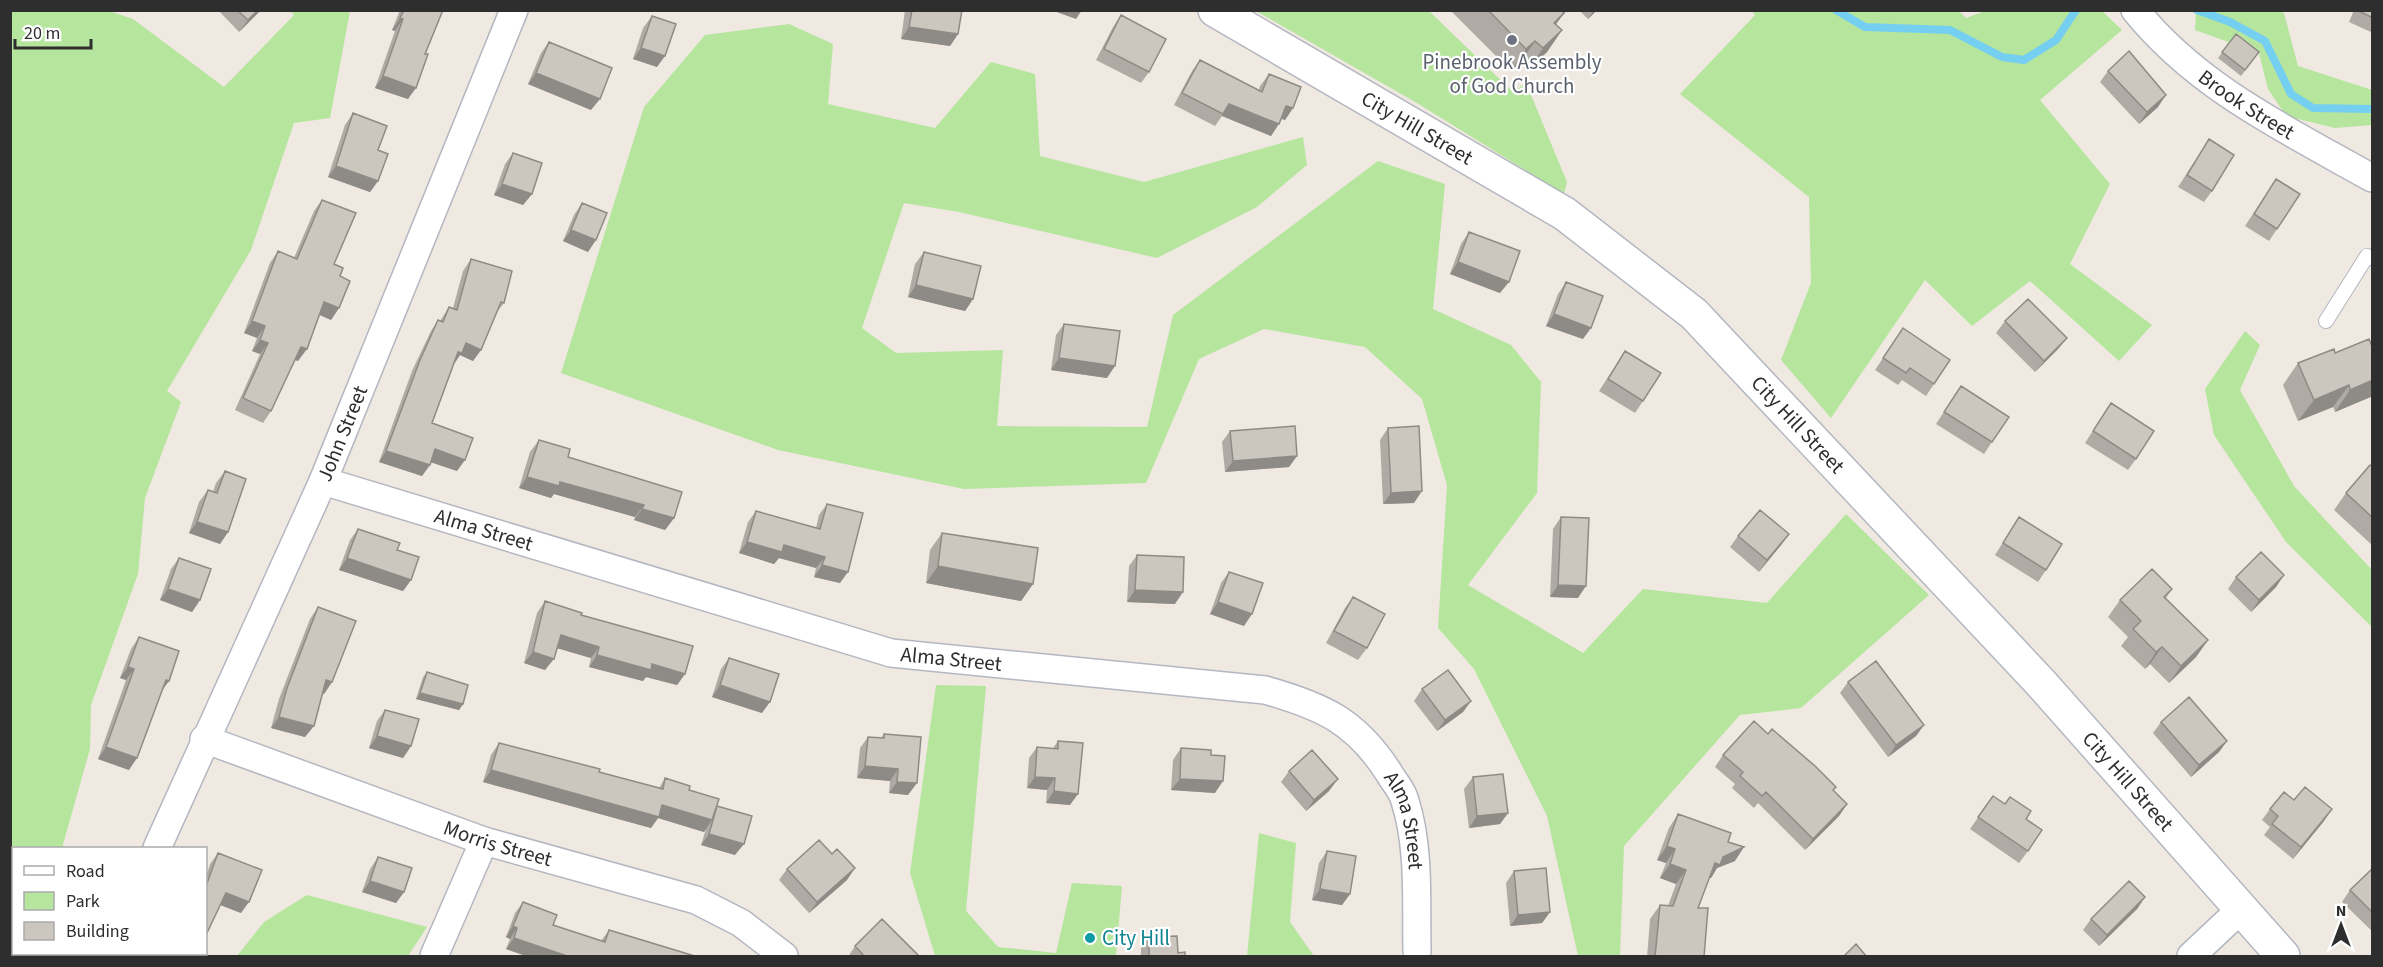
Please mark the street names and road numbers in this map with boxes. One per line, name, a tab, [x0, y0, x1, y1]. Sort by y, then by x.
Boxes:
street label: Brook Street	[2192, 62, 2300, 147]
street label: City Hill Street	[1356, 83, 1479, 172]
street label: City Hill Street	[1744, 369, 1852, 480]
street label: John Street	[309, 381, 375, 486]
street label: Alma Street	[431, 501, 537, 559]
street label: Alma Street	[899, 639, 1003, 679]
street label: City Hill Street	[2075, 725, 2181, 838]
street label: Alma Street	[1377, 765, 1431, 870]
street label: Morris Street	[439, 813, 556, 874]

